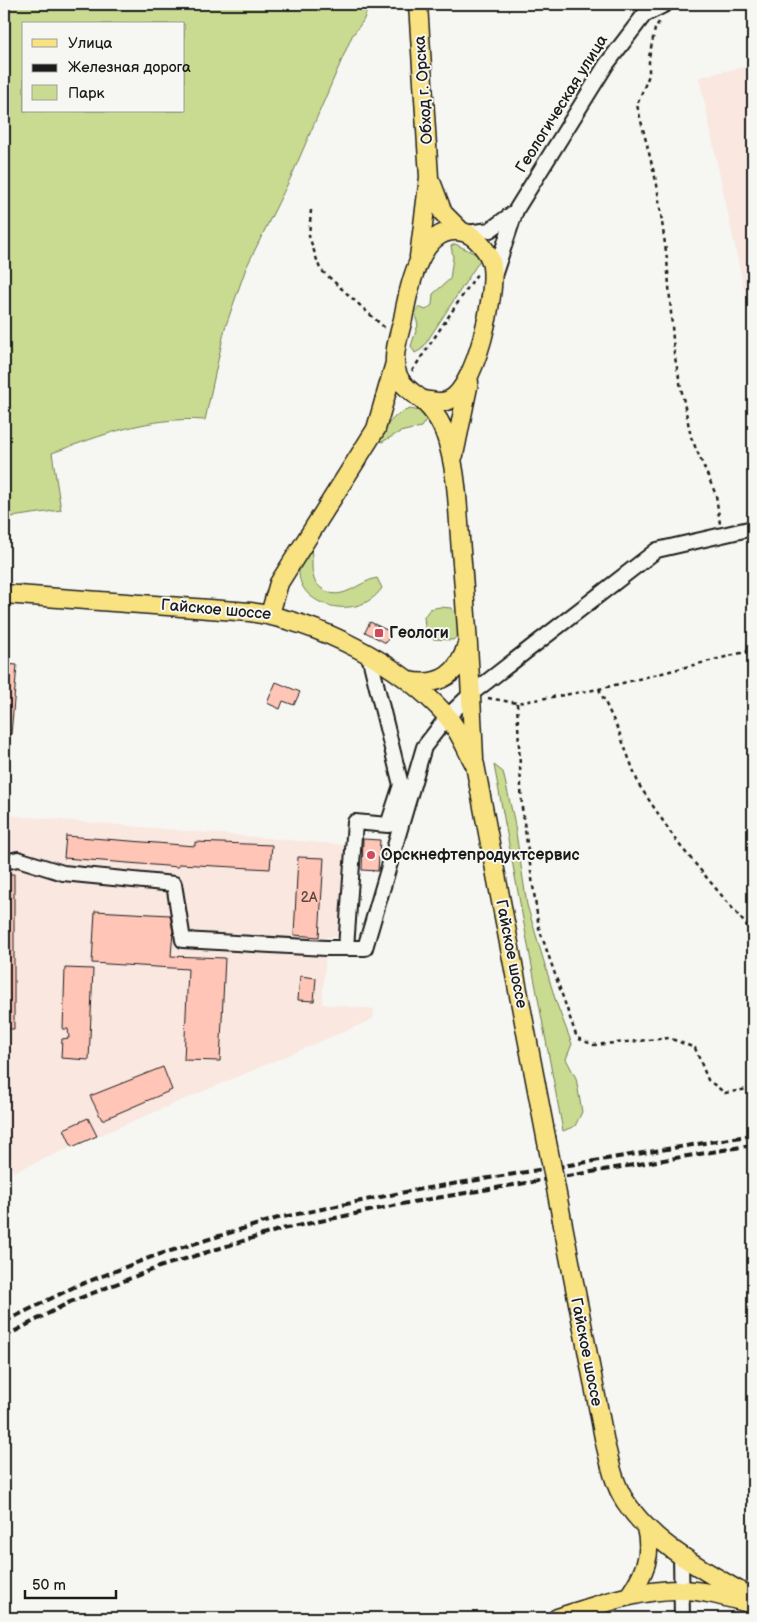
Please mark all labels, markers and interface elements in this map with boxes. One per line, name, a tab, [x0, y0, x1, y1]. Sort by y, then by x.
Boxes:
legend	[22, 22, 185, 112]
street label: Геологическая улица	[512, 31, 612, 176]
text: Улица	[68, 34, 113, 53]
street label: Обход г. Орска	[411, 34, 437, 145]
text: Железная дорога	[68, 58, 191, 77]
text: Парк	[68, 84, 105, 103]
street label: Гайское шоссе	[160, 596, 272, 624]
place label: Геологи	[389, 624, 449, 643]
marker: Геологи	[373, 627, 385, 639]
place label: Орскнефтепродуктсервис	[381, 846, 580, 865]
marker: Орскнефтепродуктсервис	[365, 849, 377, 861]
house number: 2А	[301, 889, 318, 906]
street label: Гайское шоссе	[491, 898, 531, 1010]
street label: Гайское шоссе	[566, 1296, 606, 1408]
scale bar	[25, 1567, 116, 1599]
text: 50 m	[32, 1576, 66, 1595]

